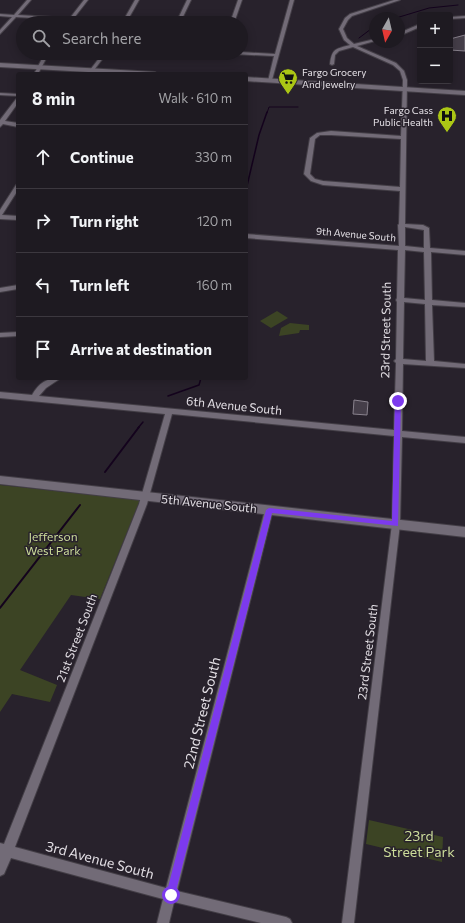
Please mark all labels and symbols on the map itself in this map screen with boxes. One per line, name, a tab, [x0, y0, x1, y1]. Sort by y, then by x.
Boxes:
north arrow	[369, 12, 405, 48]
place label: Fargo Grocery And Jewelry	[302, 66, 367, 90]
supermarket icon: Fargo Grocery And Jewelry	[277, 67, 299, 95]
place label: Fargo Cass Public Health	[373, 104, 433, 128]
hospital icon: Fargo Cass Public Health	[436, 105, 458, 133]
street label: 9th Avenue South	[315, 225, 397, 243]
street label: 23rd Street South	[377, 282, 393, 378]
route end	[389, 392, 407, 410]
street label: 6th Avenue South	[185, 393, 283, 417]
street label: 5th Avenue South	[161, 491, 258, 515]
park label: Jefferson West Park	[25, 529, 81, 557]
street label: 21st Street South	[53, 592, 99, 684]
street label: 23rd Street South	[354, 603, 380, 700]
street label: 22nd Street South	[179, 655, 224, 771]
park label: 23rd Street Park	[383, 827, 455, 860]
street label: 3rd Avenue South	[44, 837, 156, 882]
route start	[162, 886, 180, 904]

